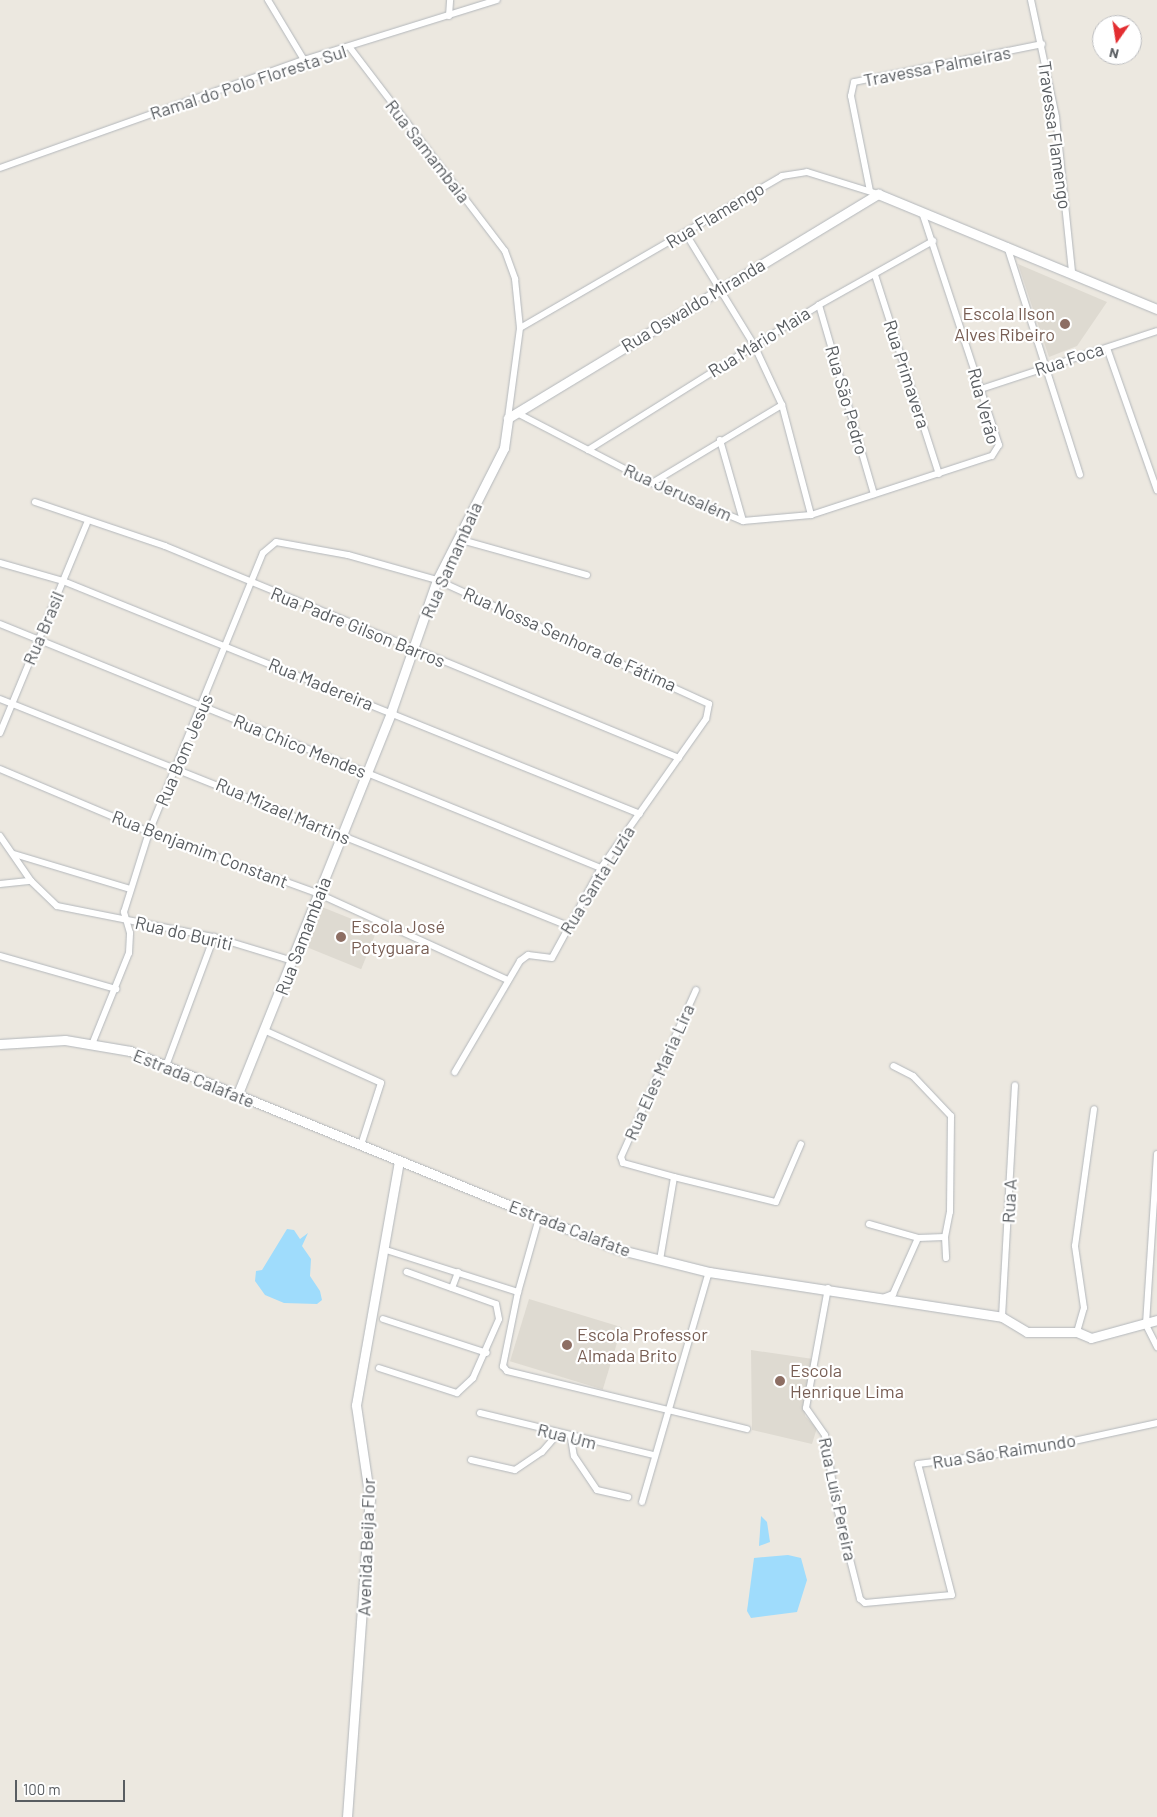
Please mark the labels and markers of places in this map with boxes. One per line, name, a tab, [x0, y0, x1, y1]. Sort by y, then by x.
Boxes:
place label: Escola Ilson Alves Ribeiro	[954, 303, 1055, 346]
marker: Escola Ilson Alves Ribeiro	[1059, 318, 1071, 330]
place label: Escola José Potyguara	[351, 916, 445, 959]
marker: Escola José Potyguara	[335, 931, 347, 943]
place label: Escola Professor Almada Brito	[577, 1324, 708, 1366]
marker: Escola Professor Almada Brito	[561, 1339, 573, 1351]
place label: Escola Henrique Lima	[790, 1360, 904, 1402]
marker: Escola Henrique Lima	[774, 1375, 786, 1387]

